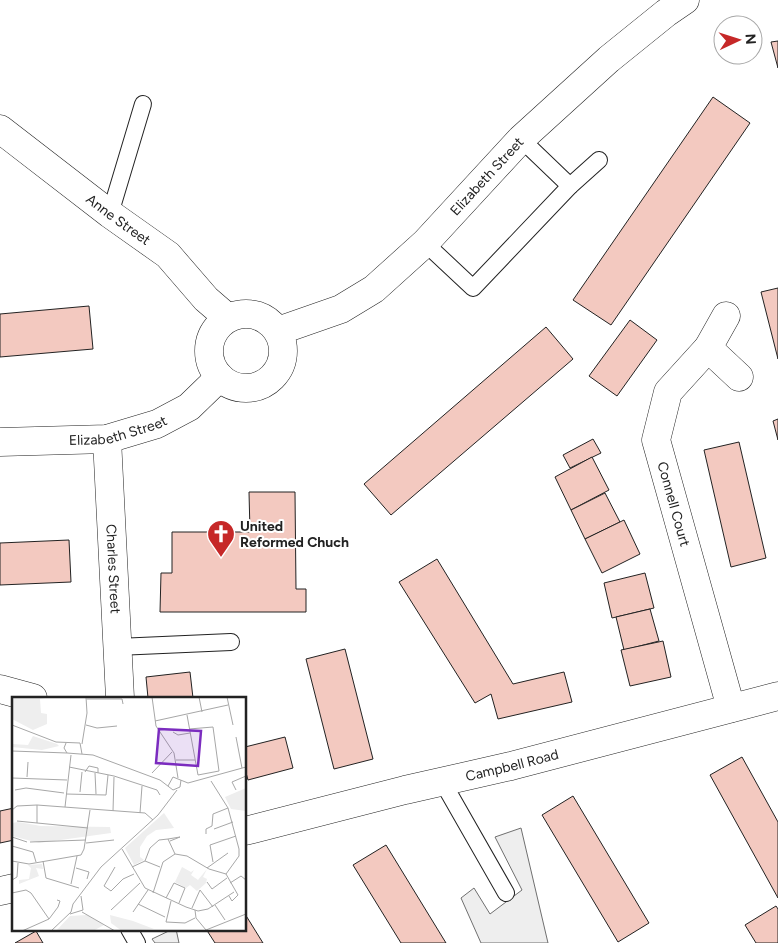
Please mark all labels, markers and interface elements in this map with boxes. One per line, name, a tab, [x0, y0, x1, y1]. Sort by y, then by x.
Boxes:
north arrow	[713, 15, 763, 65]
text: N	[742, 33, 759, 45]
street label: Elizabeth Street	[447, 134, 527, 219]
street label: Anne Street	[83, 191, 154, 249]
street label: Elizabeth Street	[69, 412, 170, 449]
street label: Connell Court	[653, 460, 693, 548]
place label: United Reformed Chuch	[240, 518, 349, 551]
church icon: United Reformed Chuch	[206, 519, 236, 558]
street label: Charles Street	[102, 524, 124, 614]
inset map	[12, 697, 246, 930]
street label: Campbell Road	[464, 746, 560, 785]

